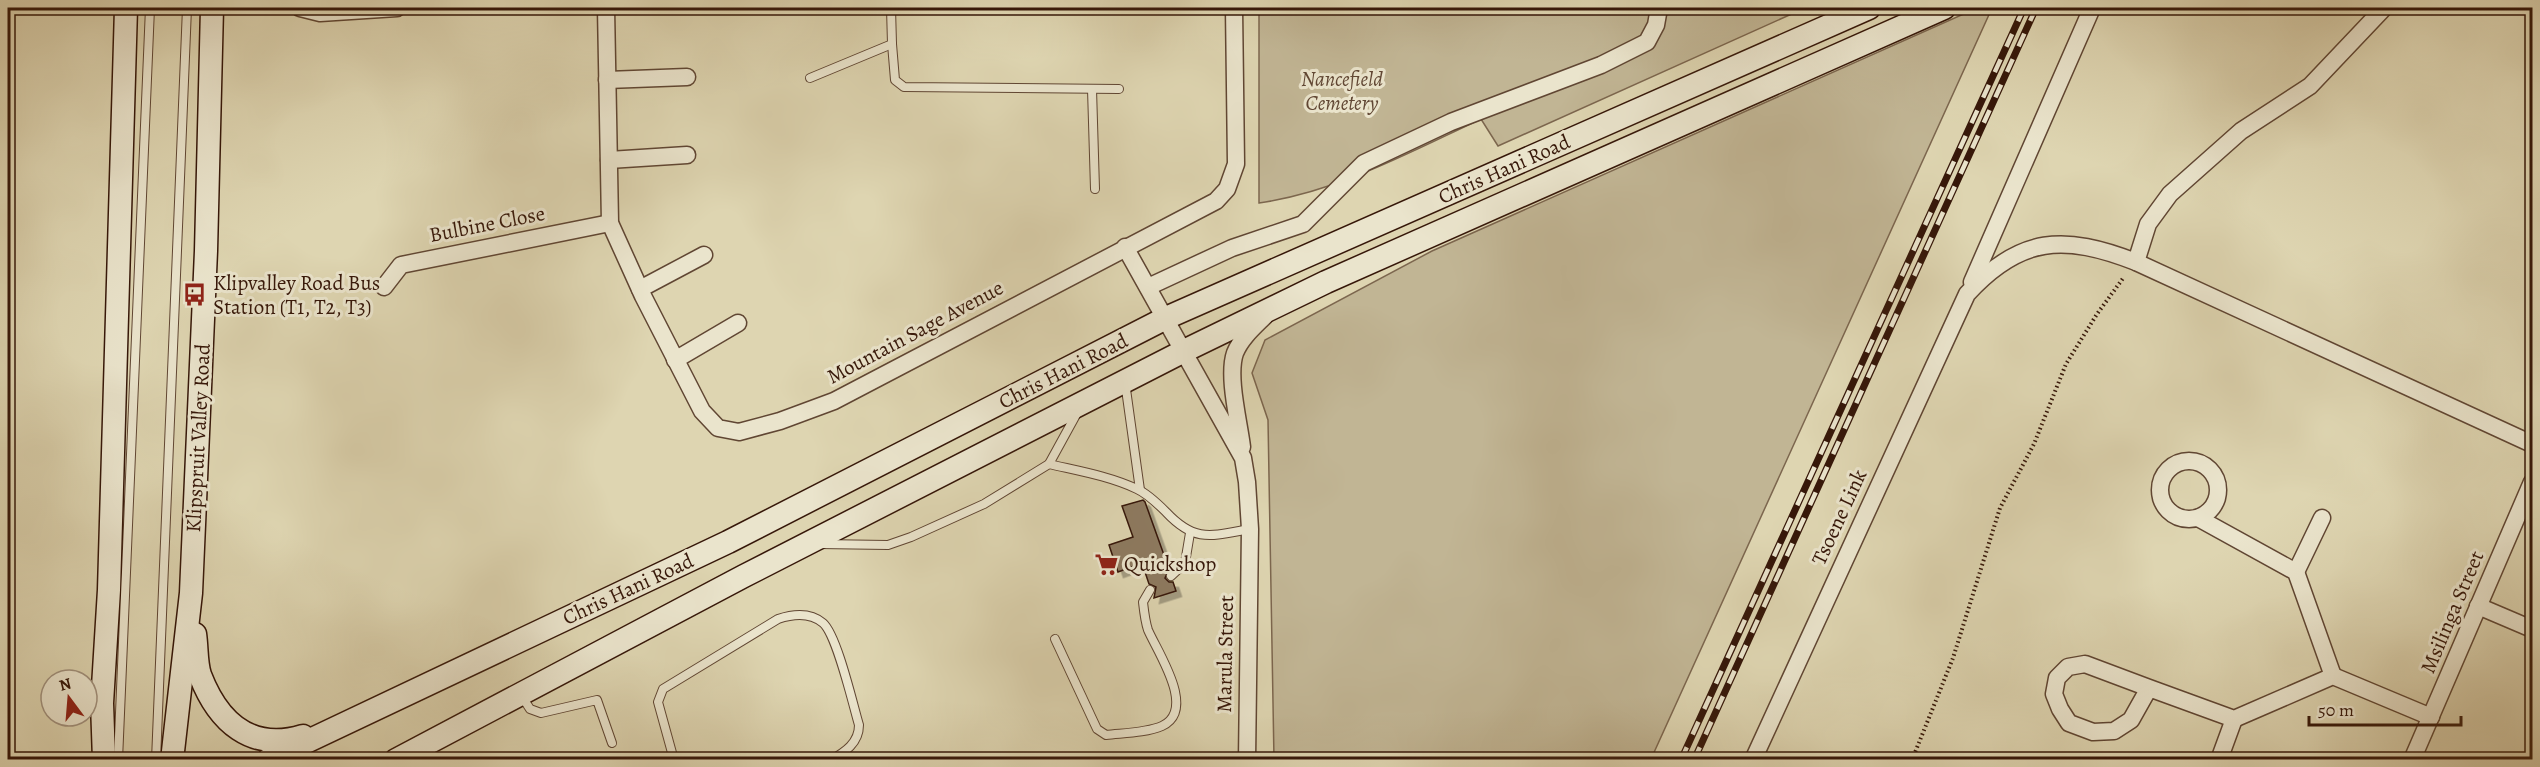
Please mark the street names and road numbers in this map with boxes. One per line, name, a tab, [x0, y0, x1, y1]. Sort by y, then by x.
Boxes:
street label: Chris Hani Road	[1434, 127, 1575, 211]
street label: Bulbine Close	[427, 199, 547, 249]
street label: Mountain Sage Avenue	[822, 274, 1008, 390]
street label: Chris Hani Road	[994, 326, 1133, 416]
street label: Klipspruit Valley Road	[179, 342, 217, 533]
street label: Tsoene Link	[1805, 464, 1874, 569]
street label: Chris Hani Road	[558, 546, 699, 632]
street label: Msilinga Street	[2414, 546, 2490, 678]
street label: Marula Street	[1210, 595, 1240, 713]

